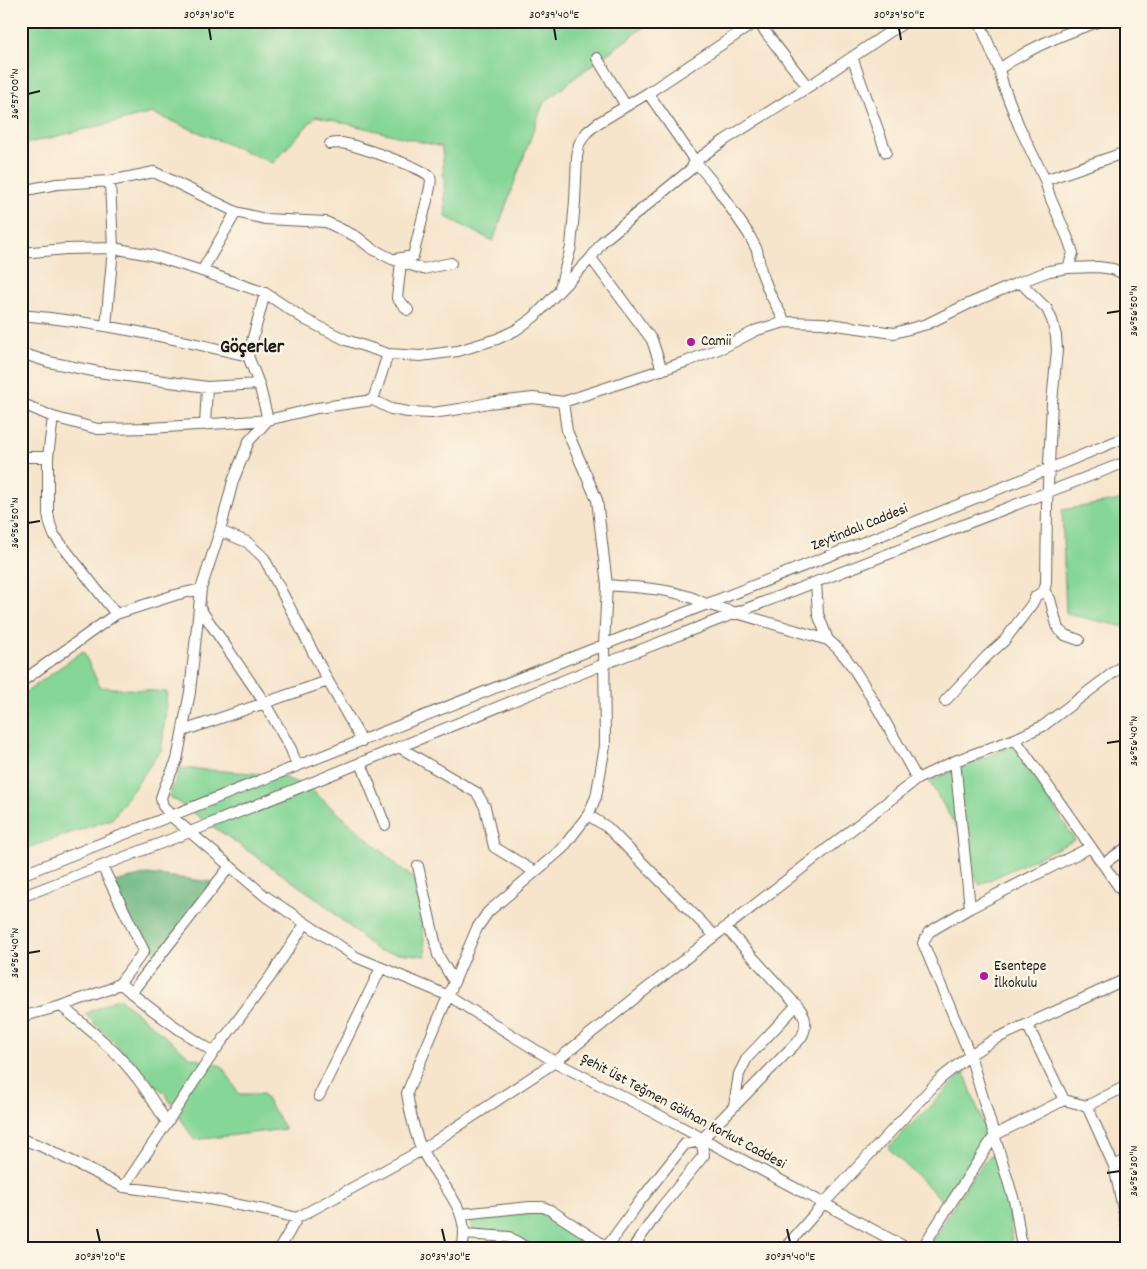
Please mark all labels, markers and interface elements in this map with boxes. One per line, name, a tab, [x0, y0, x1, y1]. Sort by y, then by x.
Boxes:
text: 30°39'30"E	[184, 7, 235, 24]
text: 30°39'40"E	[529, 7, 580, 24]
text: 30°39'50"E	[874, 7, 925, 24]
text: 36°57'00"N	[7, 69, 24, 119]
text: 36°56'50"N	[1126, 285, 1143, 337]
place label: Camii	[701, 331, 731, 353]
district label: Göçerler	[220, 334, 285, 362]
marker: Camii	[685, 336, 697, 348]
text: 36°56'50"N	[7, 497, 24, 549]
street label: Zeytindalı Caddesi	[808, 499, 912, 557]
text: 36°56'40"N	[1126, 716, 1143, 766]
text: 36°56'40"N	[7, 928, 24, 978]
place label: Esentepe İlkokulu	[994, 956, 1047, 995]
marker: Esentepe İlkokulu	[978, 970, 990, 982]
street label: Şehit Üst Teğmen Gökhan Korkut Caddesi	[577, 1048, 790, 1176]
text: 36°56'30"N	[1126, 1145, 1143, 1196]
text: 30°39'20"E	[75, 1249, 126, 1266]
text: 30°39'30"E	[420, 1249, 471, 1266]
text: 30°39'40"E	[765, 1249, 816, 1266]

